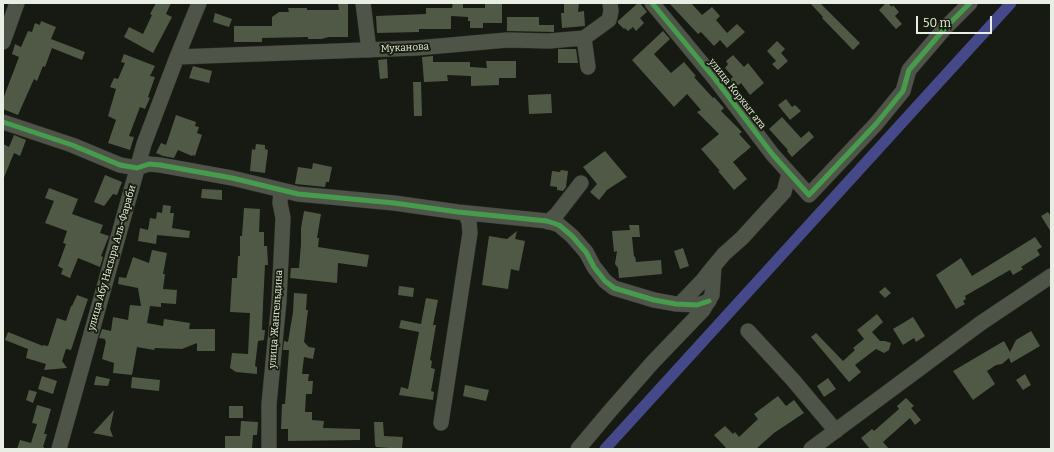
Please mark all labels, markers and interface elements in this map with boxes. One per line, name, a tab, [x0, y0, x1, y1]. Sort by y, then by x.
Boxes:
scale bar	[918, 8, 994, 34]
text: 50 m	[923, 16, 951, 30]
street label: Муканова	[381, 41, 429, 55]
street label: улица Коркыт ата	[706, 56, 768, 132]
street label: улица Абу Насыра Аль-Фараби	[85, 184, 139, 332]
street label: улица Жангельдина	[267, 269, 285, 369]

